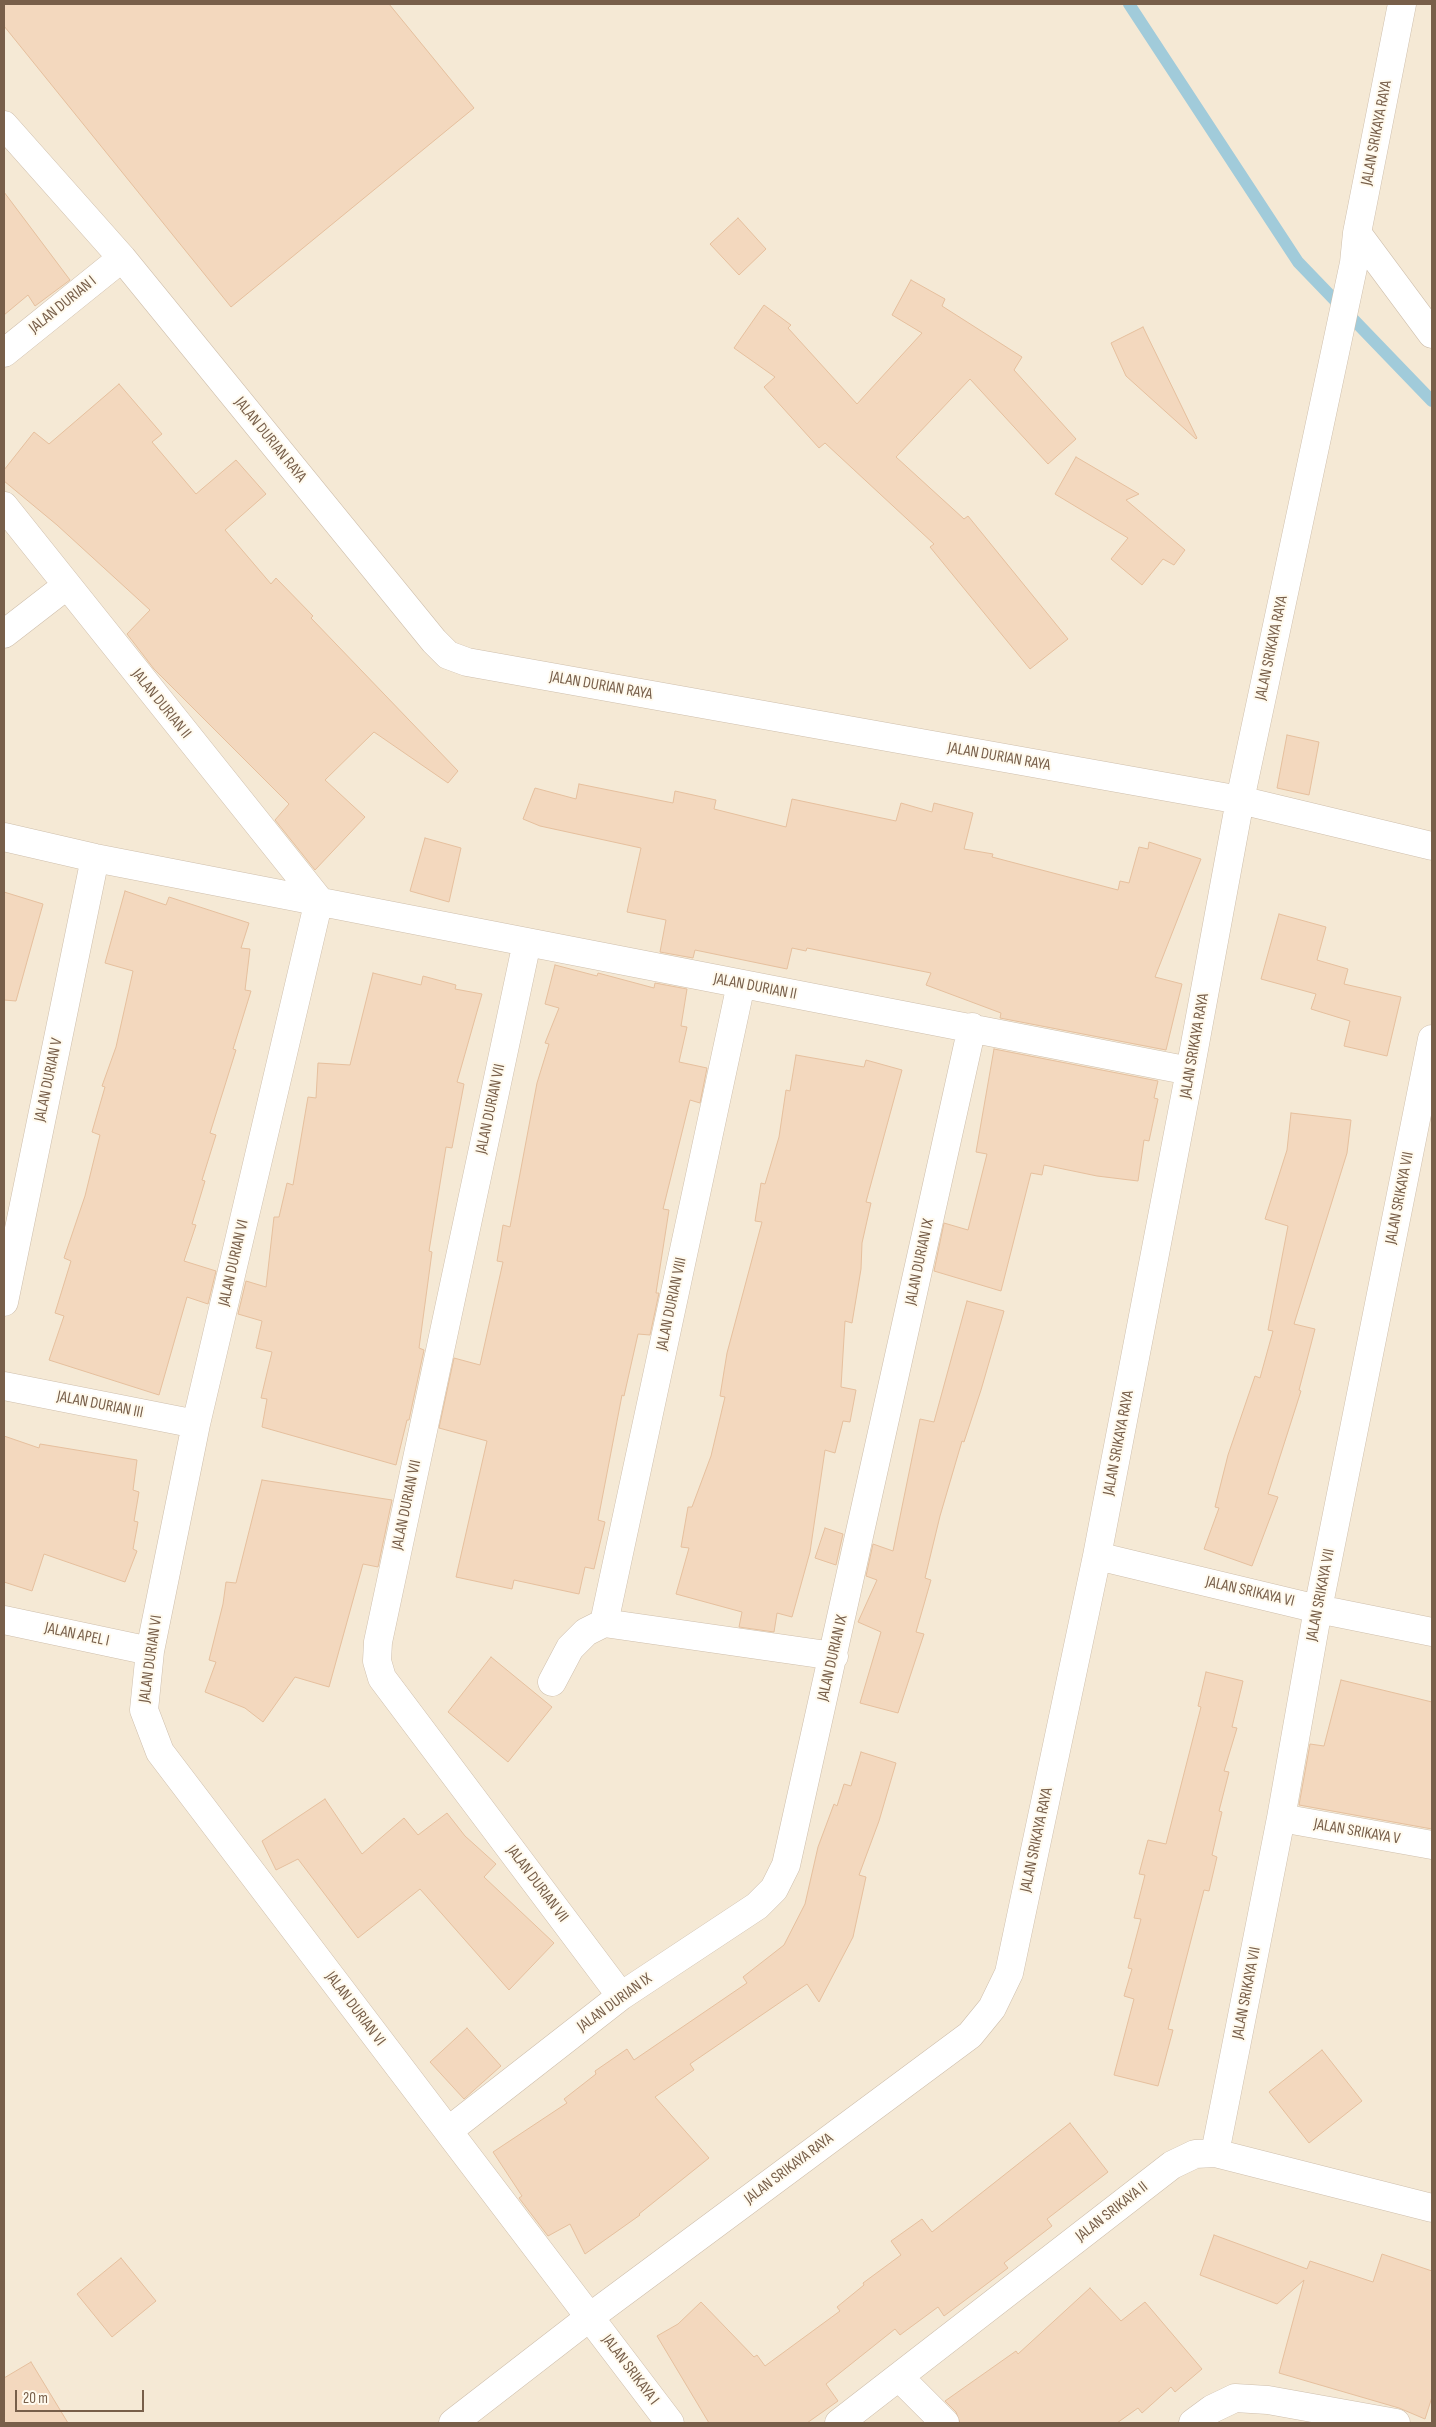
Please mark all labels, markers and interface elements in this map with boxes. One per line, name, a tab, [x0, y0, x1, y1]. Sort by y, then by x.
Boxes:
street label: JALAN SRIKAYA RAYA	[1357, 79, 1397, 187]
street label: JALAN DURIAN I	[25, 272, 101, 338]
street label: JALAN DURIAN RAYA	[230, 394, 310, 486]
street label: JALAN SRIKAYA RAYA	[1252, 594, 1292, 702]
street label: JALAN DURIAN II	[127, 665, 195, 743]
street label: JALAN DURIAN RAYA	[548, 668, 654, 704]
street label: JALAN DURIAN RAYA	[946, 739, 1052, 775]
street label: JALAN DURIAN II	[712, 970, 798, 1004]
street label: JALAN SRIKAYA RAYA	[1176, 992, 1214, 1100]
street label: JALAN DURIAN V	[31, 1036, 67, 1124]
street label: JALAN DURIAN VII	[472, 1062, 510, 1156]
street label: JALAN SRIKAYA VII	[1382, 1150, 1418, 1246]
street label: JALAN DURIAN IX	[901, 1217, 939, 1307]
street label: JALAN DURIAN VI	[215, 1218, 253, 1308]
street label: JALAN DURIAN VIII	[653, 1256, 691, 1352]
street label: JALAN DURIAN III	[55, 1387, 145, 1423]
street label: JALAN SRIKAYA RAYA	[1099, 1389, 1139, 1497]
street label: JALAN DURIAN VII	[388, 1458, 426, 1552]
street label: JALAN SRIKAYA VII	[1303, 1547, 1339, 1643]
street label: JALAN SRIKAYA VI	[1204, 1572, 1296, 1612]
street label: JALAN DURIAN IX	[814, 1613, 852, 1703]
street label: JALAN DURIAN VI	[135, 1614, 167, 1704]
street label: JALAN APEL I	[43, 1619, 111, 1651]
street label: JALAN SRIKAYA RAYA	[1017, 1786, 1057, 1894]
street label: JALAN SRIKAYA V	[1312, 1815, 1402, 1849]
street label: JALAN DURIAN VII	[502, 1842, 572, 1926]
street label: JALAN SRIKAYA VII	[1229, 1945, 1265, 2041]
street label: JALAN DURIAN VI	[321, 1968, 389, 2050]
street label: JALAN DURIAN IX	[574, 1969, 656, 2037]
street label: JALAN SRIKAYA RAYA	[741, 2129, 837, 2209]
street label: JALAN SRIKAYA II	[1072, 2178, 1152, 2246]
street label: JALAN SRIKAYA I	[597, 2331, 663, 2409]
scale bar	[18, 2380, 146, 2412]
text: 20 m	[23, 2389, 48, 2408]

